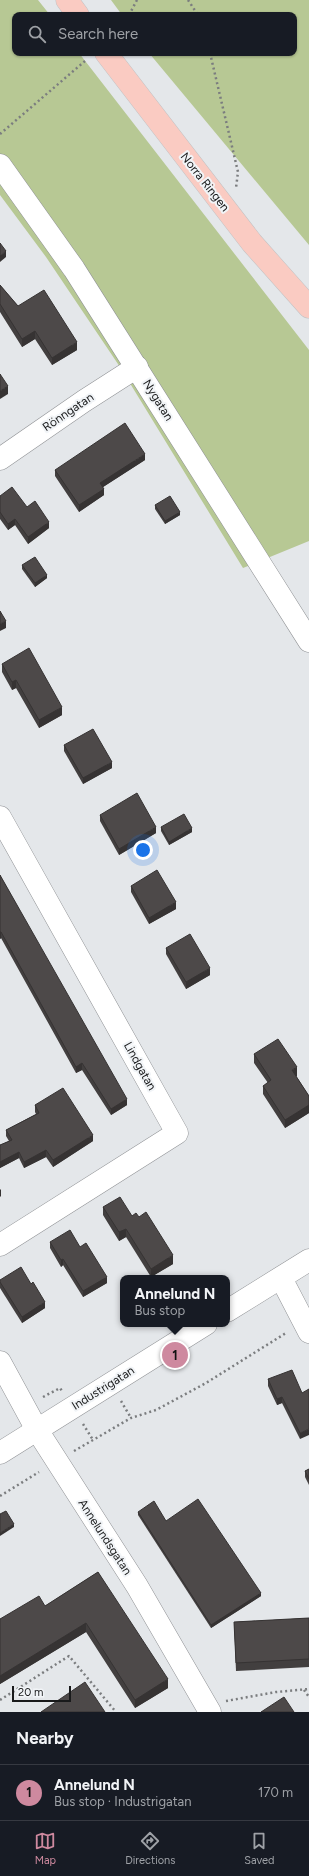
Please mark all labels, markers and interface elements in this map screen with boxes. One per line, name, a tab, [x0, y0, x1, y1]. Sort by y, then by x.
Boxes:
search box	[12, 12, 297, 56]
icon: search	[26, 23, 48, 45]
text: Search here	[58, 25, 138, 43]
street label: Norra Ringen	[178, 150, 232, 214]
street label: Nygatan	[140, 377, 176, 423]
street label: Rönngatan	[40, 390, 96, 434]
your location	[133, 840, 153, 860]
street label: Lindgatan	[121, 1039, 159, 1093]
popup	[120, 1275, 230, 1327]
text: Annelund N	[135, 1285, 215, 1303]
text: Bus stop	[135, 1303, 185, 1318]
pin: 1	[162, 1340, 188, 1370]
street label: Industrigatan	[69, 1363, 137, 1413]
street label: Annelundsgatan	[75, 1497, 135, 1578]
scale bar	[12, 1684, 71, 1703]
text: 20 m	[18, 1686, 43, 1699]
text: Nearby	[16, 1728, 74, 1748]
text: Annelund N	[54, 1776, 135, 1794]
text: 1	[26, 1785, 32, 1800]
text: 170 m	[258, 1785, 293, 1800]
text: Bus stop · Industrigatan	[54, 1794, 191, 1809]
tab: Map	[34, 1830, 56, 1867]
tab: Directions	[125, 1830, 175, 1867]
tab: Saved	[244, 1830, 275, 1867]

